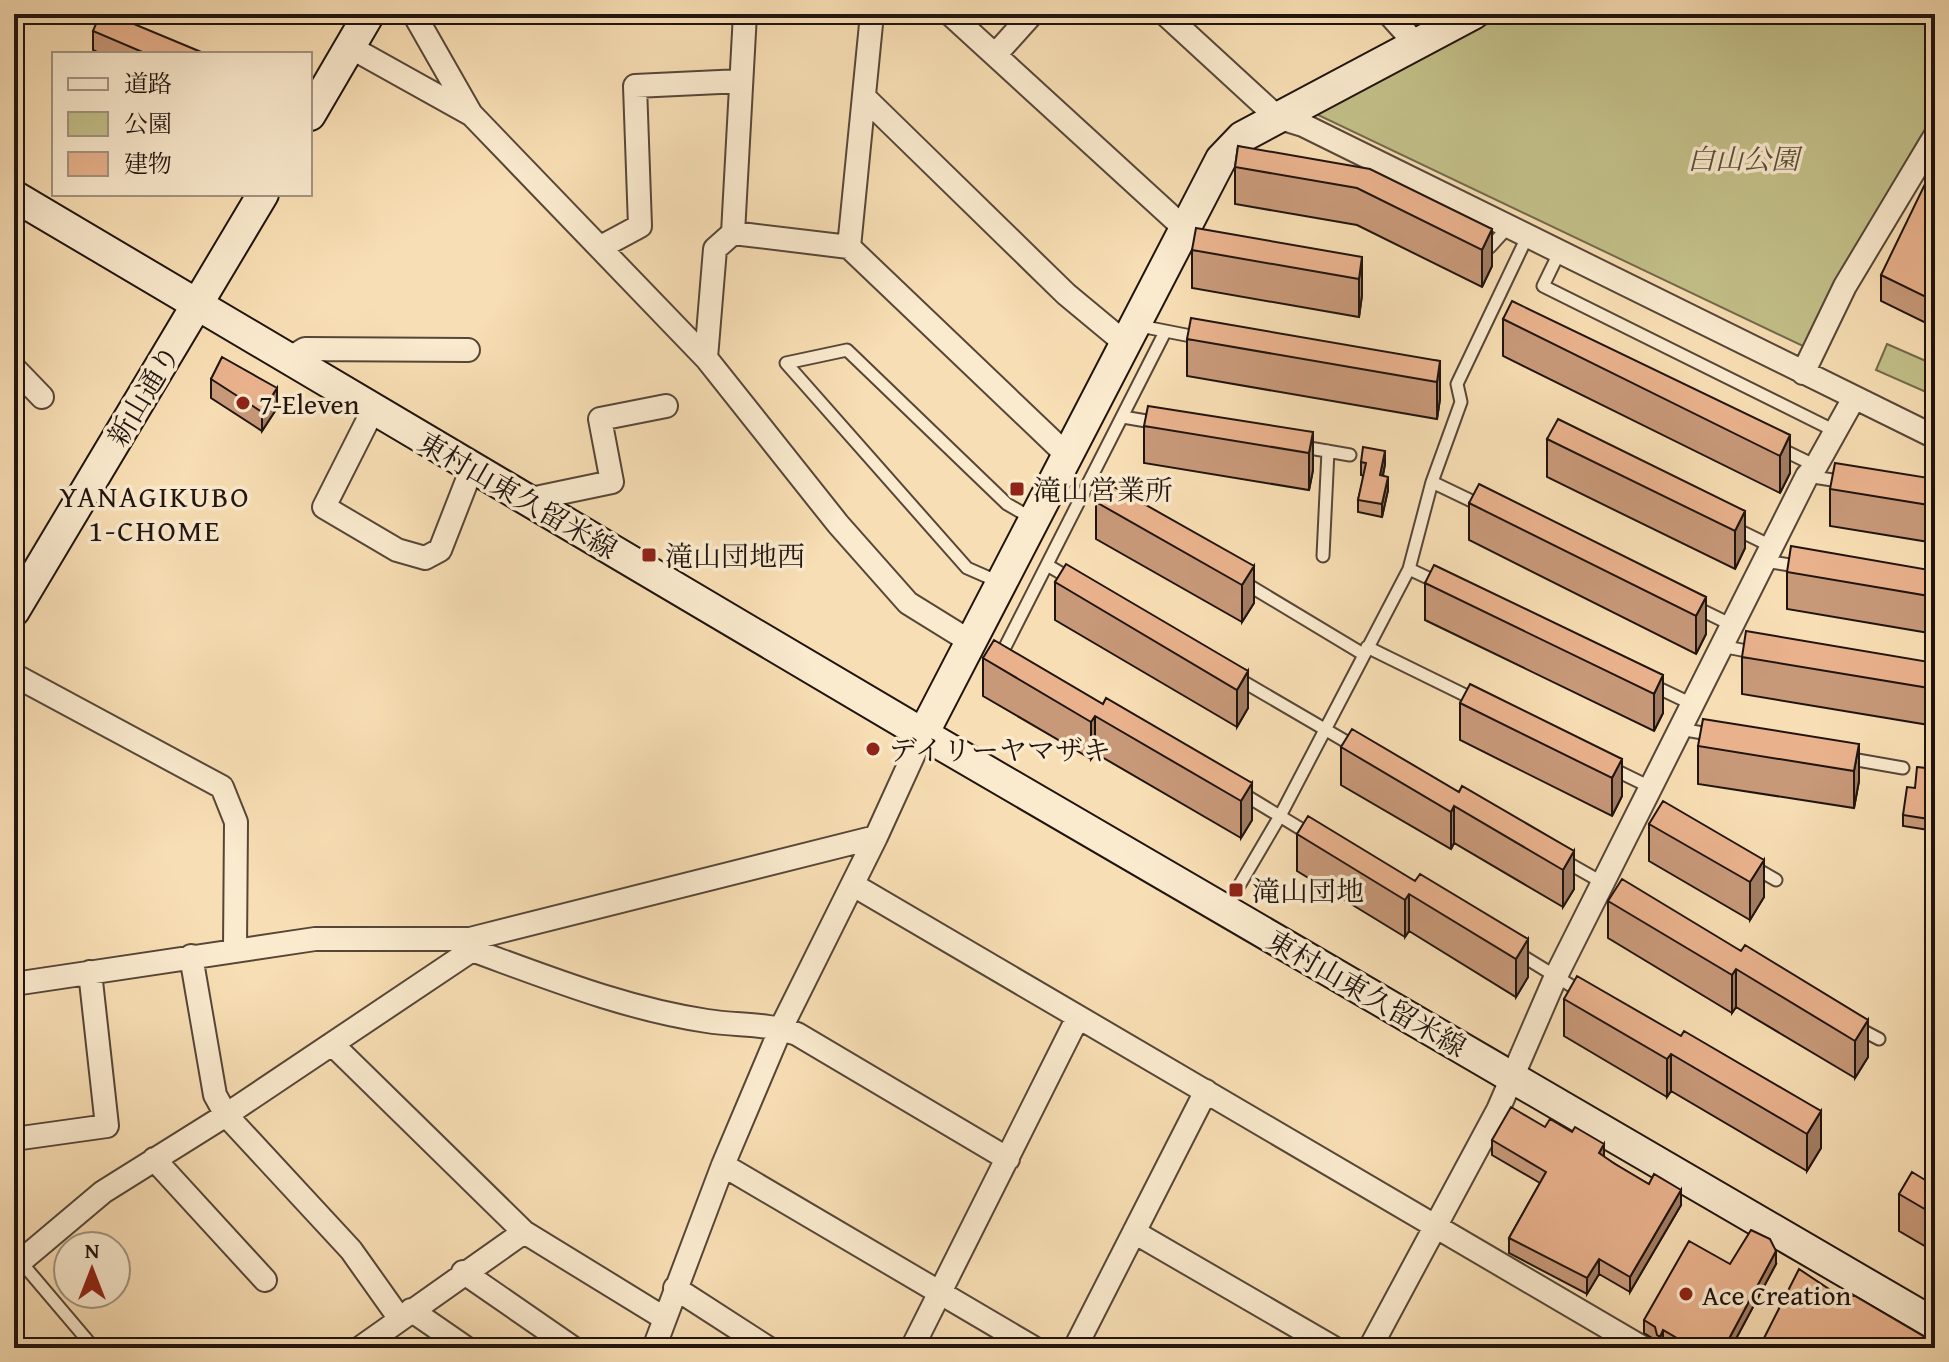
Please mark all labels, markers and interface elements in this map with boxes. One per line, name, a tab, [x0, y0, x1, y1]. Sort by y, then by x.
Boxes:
legend	[52, 52, 312, 196]
text: 道路	[124, 66, 172, 101]
text: 公園	[124, 106, 172, 141]
park label: 白山公園	[1687, 138, 1803, 179]
text: 建物	[124, 146, 172, 181]
street label: 新山通り	[97, 336, 189, 454]
place label: 7-Eleven	[259, 383, 360, 424]
marker: 7-Eleven	[234, 394, 252, 412]
street label: 東村山東久留米線	[411, 421, 625, 569]
place label: 滝山営業所	[1033, 469, 1173, 510]
district label: YANAGIKUBO 1-CHOME	[60, 474, 250, 552]
marker: 滝山営業所	[1008, 480, 1026, 498]
place label: 滝山団地西	[665, 535, 805, 576]
marker: 滝山団地西	[640, 546, 658, 564]
place label: デイリーヤマザキ	[889, 729, 1111, 770]
marker: デイリーヤマザキ	[864, 740, 882, 758]
place label: 滝山団地	[1252, 870, 1364, 911]
marker: 滝山団地	[1227, 881, 1245, 899]
street label: 東村山東久留米線	[1260, 919, 1474, 1067]
north arrow	[52, 1230, 132, 1310]
text: N	[85, 1234, 100, 1266]
place label: Ace Creation	[1702, 1274, 1851, 1315]
marker: Ace Creation	[1677, 1285, 1695, 1303]

